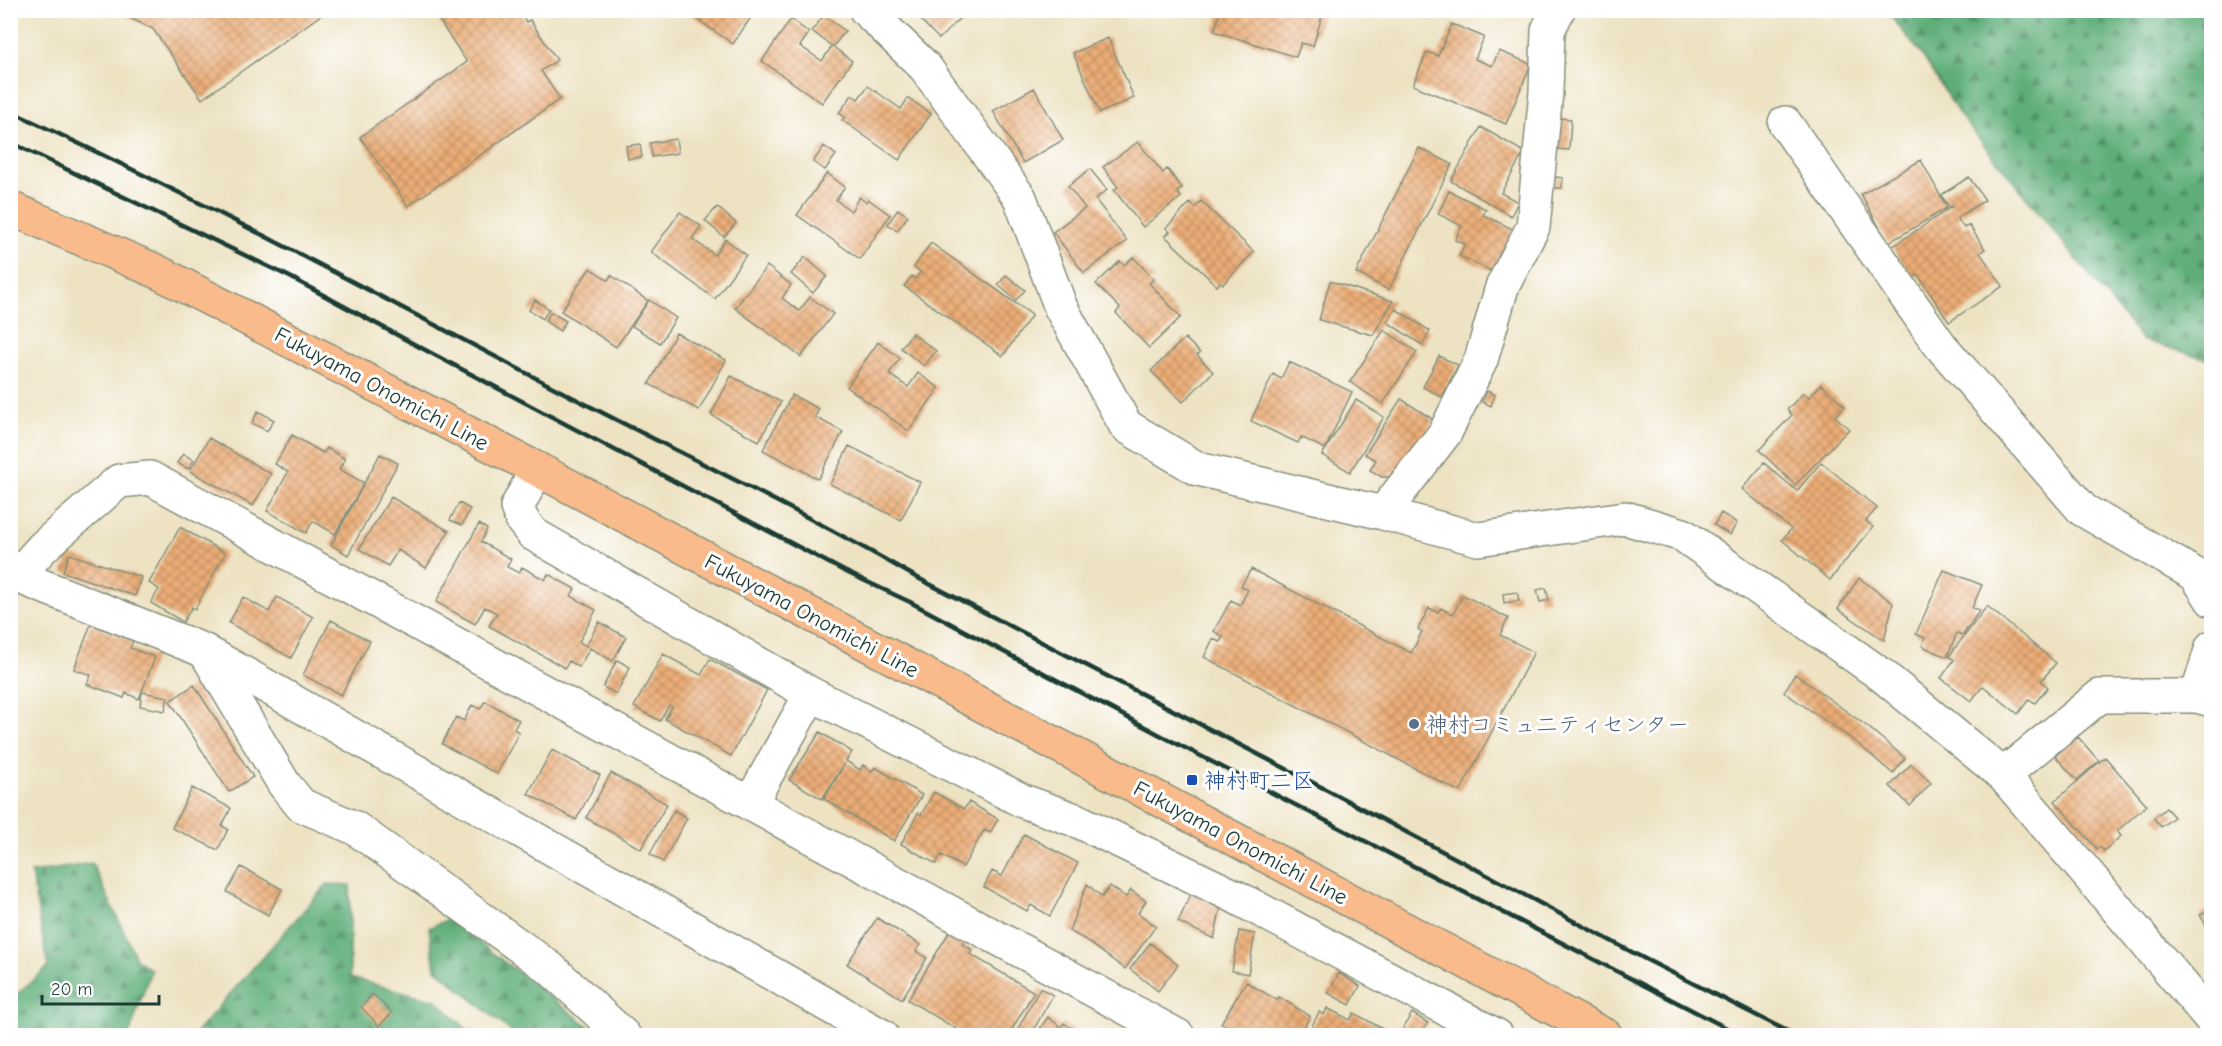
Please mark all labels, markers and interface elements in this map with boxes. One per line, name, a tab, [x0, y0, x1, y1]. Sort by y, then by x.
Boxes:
street label: Fukuyama Onomichi Line	[270, 321, 493, 456]
street label: Fukuyama Onomichi Line	[700, 548, 923, 683]
place label: 神村コミュ二ティセンター	[1426, 712, 1689, 738]
marker: 神村コミュ二ティセンター	[1407, 717, 1421, 731]
place label: 神村町二区	[1204, 768, 1314, 794]
marker: 神村町二区	[1185, 773, 1199, 787]
street label: Fukuyama Onomichi Line	[1129, 775, 1352, 910]
scale bar	[42, 968, 159, 1006]
text: 20 m	[51, 979, 92, 1000]

